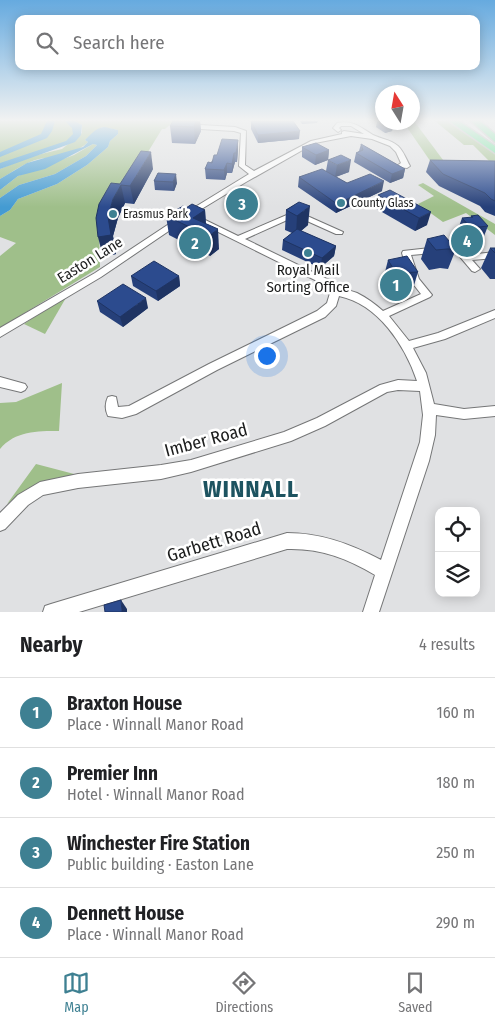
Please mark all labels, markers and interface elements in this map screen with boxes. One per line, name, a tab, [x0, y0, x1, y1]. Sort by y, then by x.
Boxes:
search box	[15, 15, 480, 70]
icon: search	[33, 29, 61, 57]
text: Search here	[73, 31, 165, 54]
north arrow	[375, 85, 420, 130]
pin: 3	[226, 185, 258, 223]
place label: County Glass	[351, 196, 414, 210]
marker: County Glass	[335, 197, 347, 209]
place label: Erasmus Park	[123, 207, 188, 221]
marker: Erasmus Park	[107, 208, 119, 220]
pin: 4	[451, 222, 483, 260]
pin: 2	[179, 224, 211, 262]
street label: Easton Lane	[54, 233, 126, 287]
marker: Royal Mail Sorting Office	[302, 247, 314, 259]
place label: Royal Mail Sorting Office	[266, 261, 350, 296]
pin: 1	[380, 266, 412, 304]
your location	[254, 343, 280, 369]
street label: Imber Road	[162, 418, 250, 462]
district label: WINNALL	[203, 475, 299, 503]
map controls	[435, 507, 480, 597]
button: locate	[435, 507, 480, 552]
street label: Garbett Road	[164, 517, 264, 567]
button: layers	[435, 552, 480, 597]
text: Nearby	[20, 632, 82, 658]
text: 4 results	[419, 635, 475, 654]
text: Braxton House	[67, 692, 182, 715]
text: 1	[33, 703, 39, 722]
text: 160 m	[436, 703, 475, 722]
text: Place · Winnall Manor Road	[67, 715, 244, 734]
text: Premier Inn	[67, 762, 158, 785]
text: 2	[32, 773, 40, 792]
text: 180 m	[436, 773, 475, 792]
text: Hotel · Winnall Manor Road	[67, 785, 245, 804]
text: Winchester Fire Station	[67, 832, 250, 855]
text: 3	[32, 843, 40, 862]
text: 250 m	[436, 843, 475, 862]
text: Public building · Easton Lane	[67, 855, 254, 874]
text: Dennett House	[67, 902, 184, 925]
text: 4	[32, 913, 40, 932]
text: 290 m	[436, 913, 475, 932]
text: Place · Winnall Manor Road	[67, 925, 244, 944]
tab: Map	[62, 969, 90, 1016]
tab: Directions	[215, 969, 273, 1016]
tab: Saved	[398, 969, 433, 1016]

